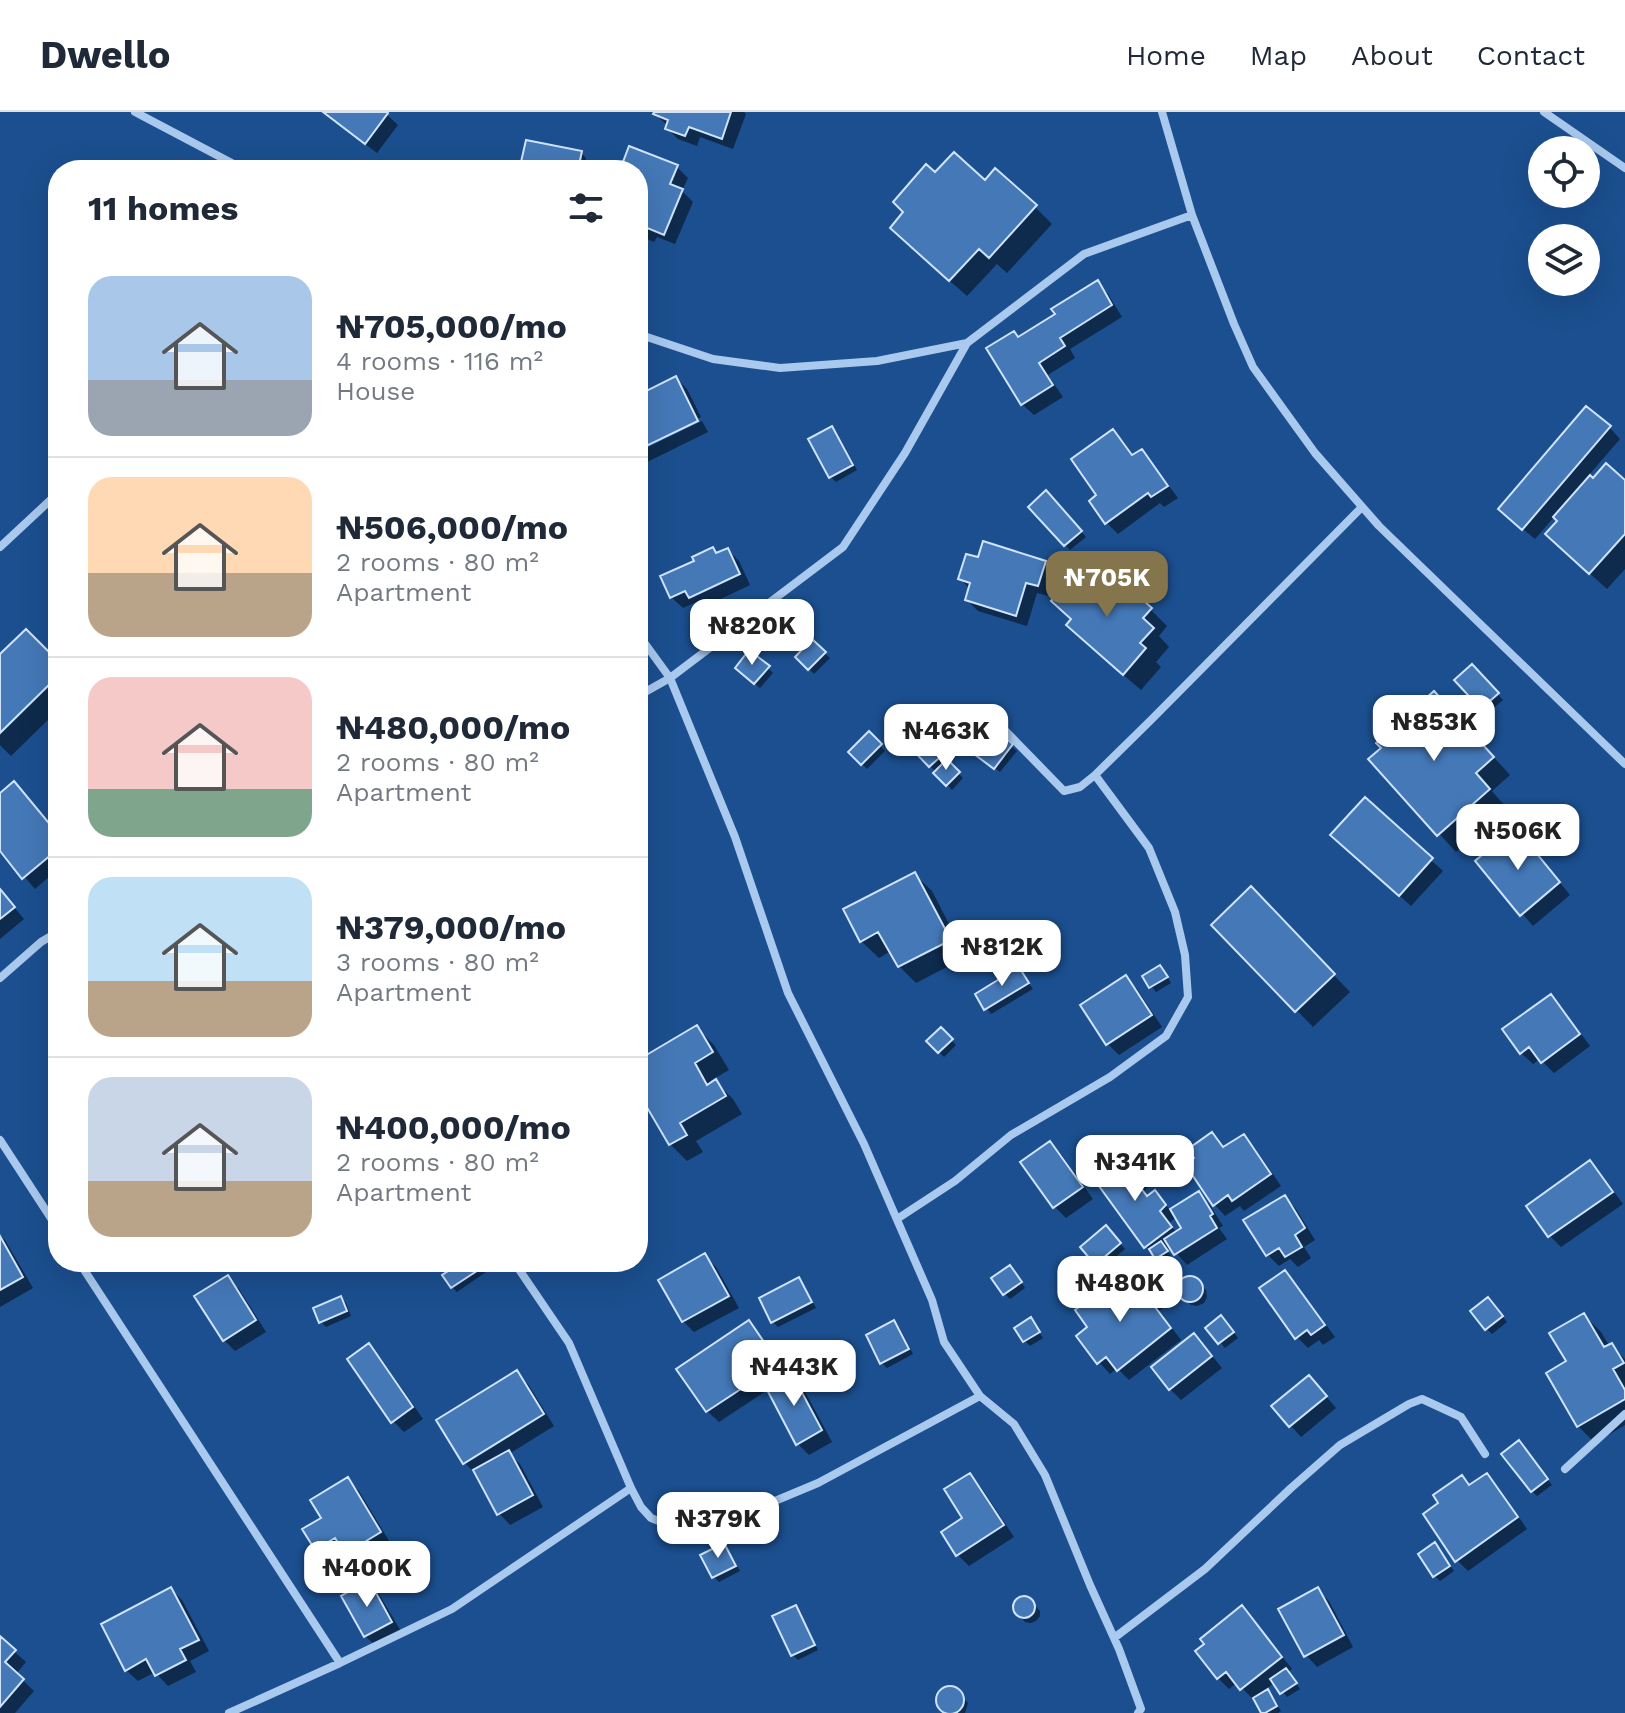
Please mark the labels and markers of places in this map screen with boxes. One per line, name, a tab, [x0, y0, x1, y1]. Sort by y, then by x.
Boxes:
pin: ₦705K	[1051, 551, 1163, 619]
pin: ₦820K	[696, 599, 808, 667]
pin: ₦853K	[1378, 695, 1490, 763]
pin: ₦463K	[890, 704, 1002, 772]
pin: ₦506K	[1462, 804, 1574, 872]
pin: ₦812K	[946, 920, 1058, 988]
pin: ₦341K	[1079, 1135, 1191, 1203]
pin: ₦480K	[1064, 1256, 1176, 1324]
pin: ₦443K	[738, 1340, 850, 1408]
pin: ₦379K	[662, 1492, 774, 1560]
pin: ₦400K	[311, 1541, 423, 1609]

